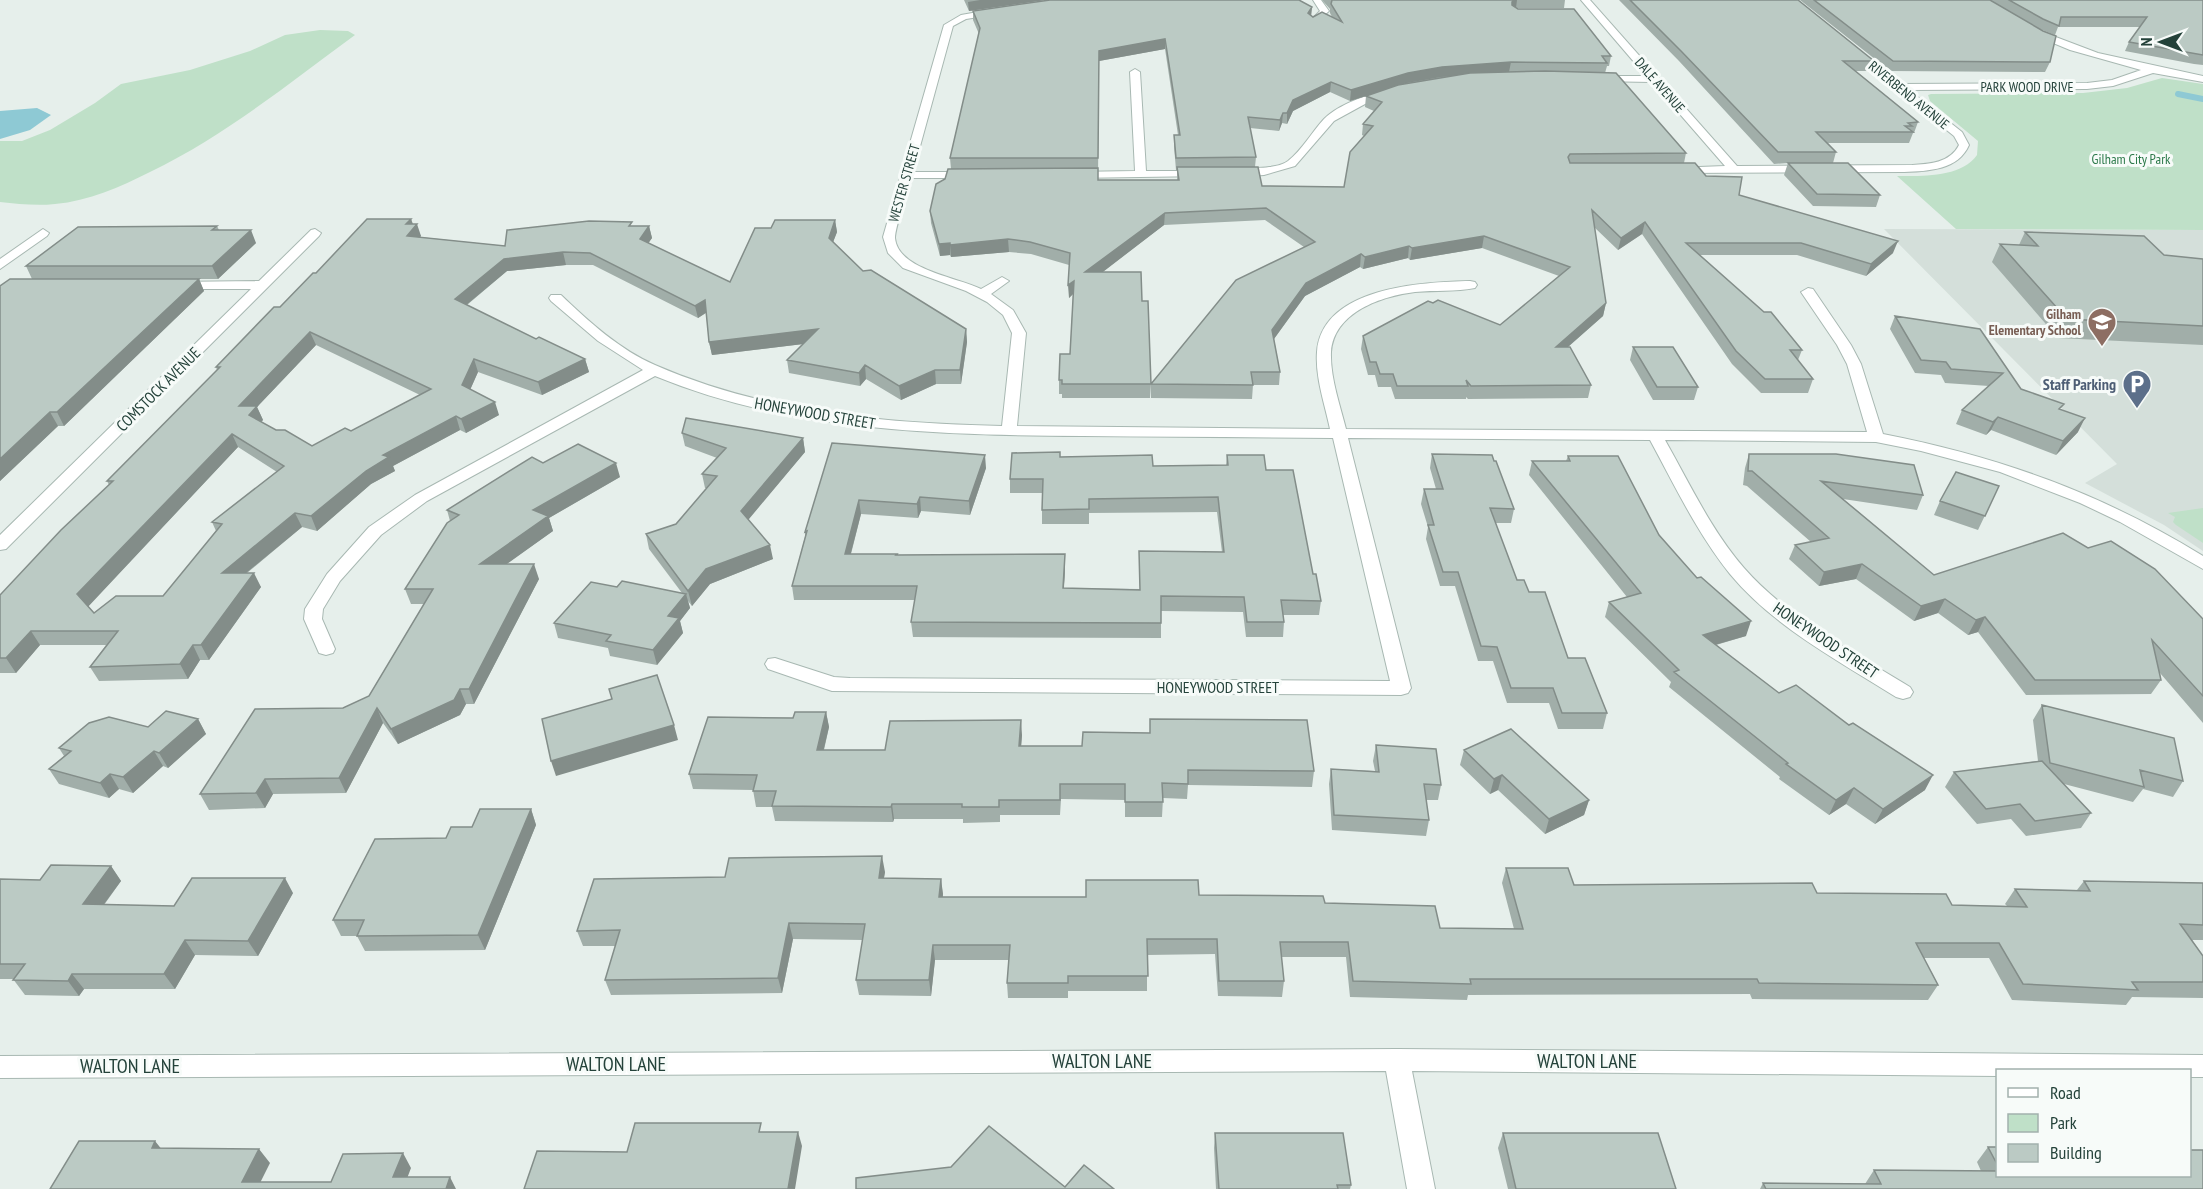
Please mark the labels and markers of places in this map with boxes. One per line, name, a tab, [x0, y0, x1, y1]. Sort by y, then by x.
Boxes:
place label: Gilham Elementary School	[1989, 305, 2082, 339]
school or university icon: Gilham Elementary School	[2086, 306, 2118, 348]
parking icon: Staff Parking	[2121, 368, 2153, 410]
place label: Staff Parking	[2043, 374, 2116, 394]

